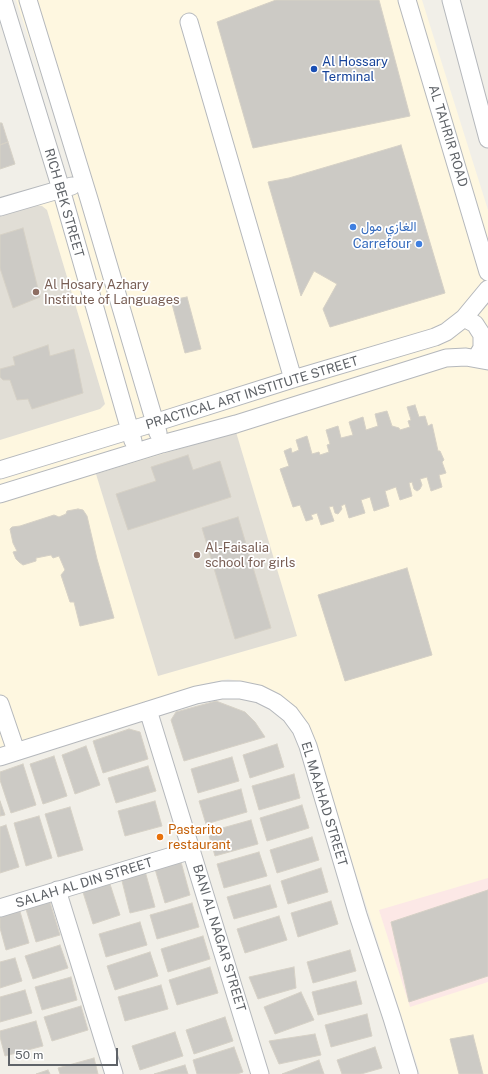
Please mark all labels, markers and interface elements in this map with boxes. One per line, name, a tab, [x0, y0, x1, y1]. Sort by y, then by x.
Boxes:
place label: Al Hossary Terminal	[322, 54, 388, 85]
marker: Al Hossary Terminal	[309, 64, 319, 74]
street label: AL TAHRIR ROAD	[425, 83, 471, 189]
street label: RICH BEK STREET	[41, 147, 87, 259]
place label: الغازي مول	[361, 219, 416, 235]
marker: الغازي مول	[348, 222, 358, 232]
place label: Carrefour	[353, 236, 411, 252]
marker: Carrefour	[414, 239, 424, 249]
place label: Al Hosary Azhary Institute of Languages	[44, 277, 180, 308]
marker: Al Hosary Azhary Institute of Languages	[31, 287, 41, 297]
street label: PRACTICAL ART INSTITUTE STREET	[144, 353, 360, 433]
place label: Al-Faisalia school for girls	[205, 540, 295, 571]
marker: Al-Faisalia school for girls	[192, 550, 202, 560]
street label: EL MAAHAD STREET	[298, 740, 350, 868]
place label: Pastarito restaurant	[168, 822, 231, 853]
marker: Pastarito restaurant	[155, 832, 165, 842]
street label: SALAH AL DIN STREET	[14, 855, 154, 911]
street label: BANI AL NAGAR STREET	[189, 863, 249, 1013]
scale bar	[10, 1040, 120, 1066]
text: 50 m	[15, 1048, 43, 1062]

